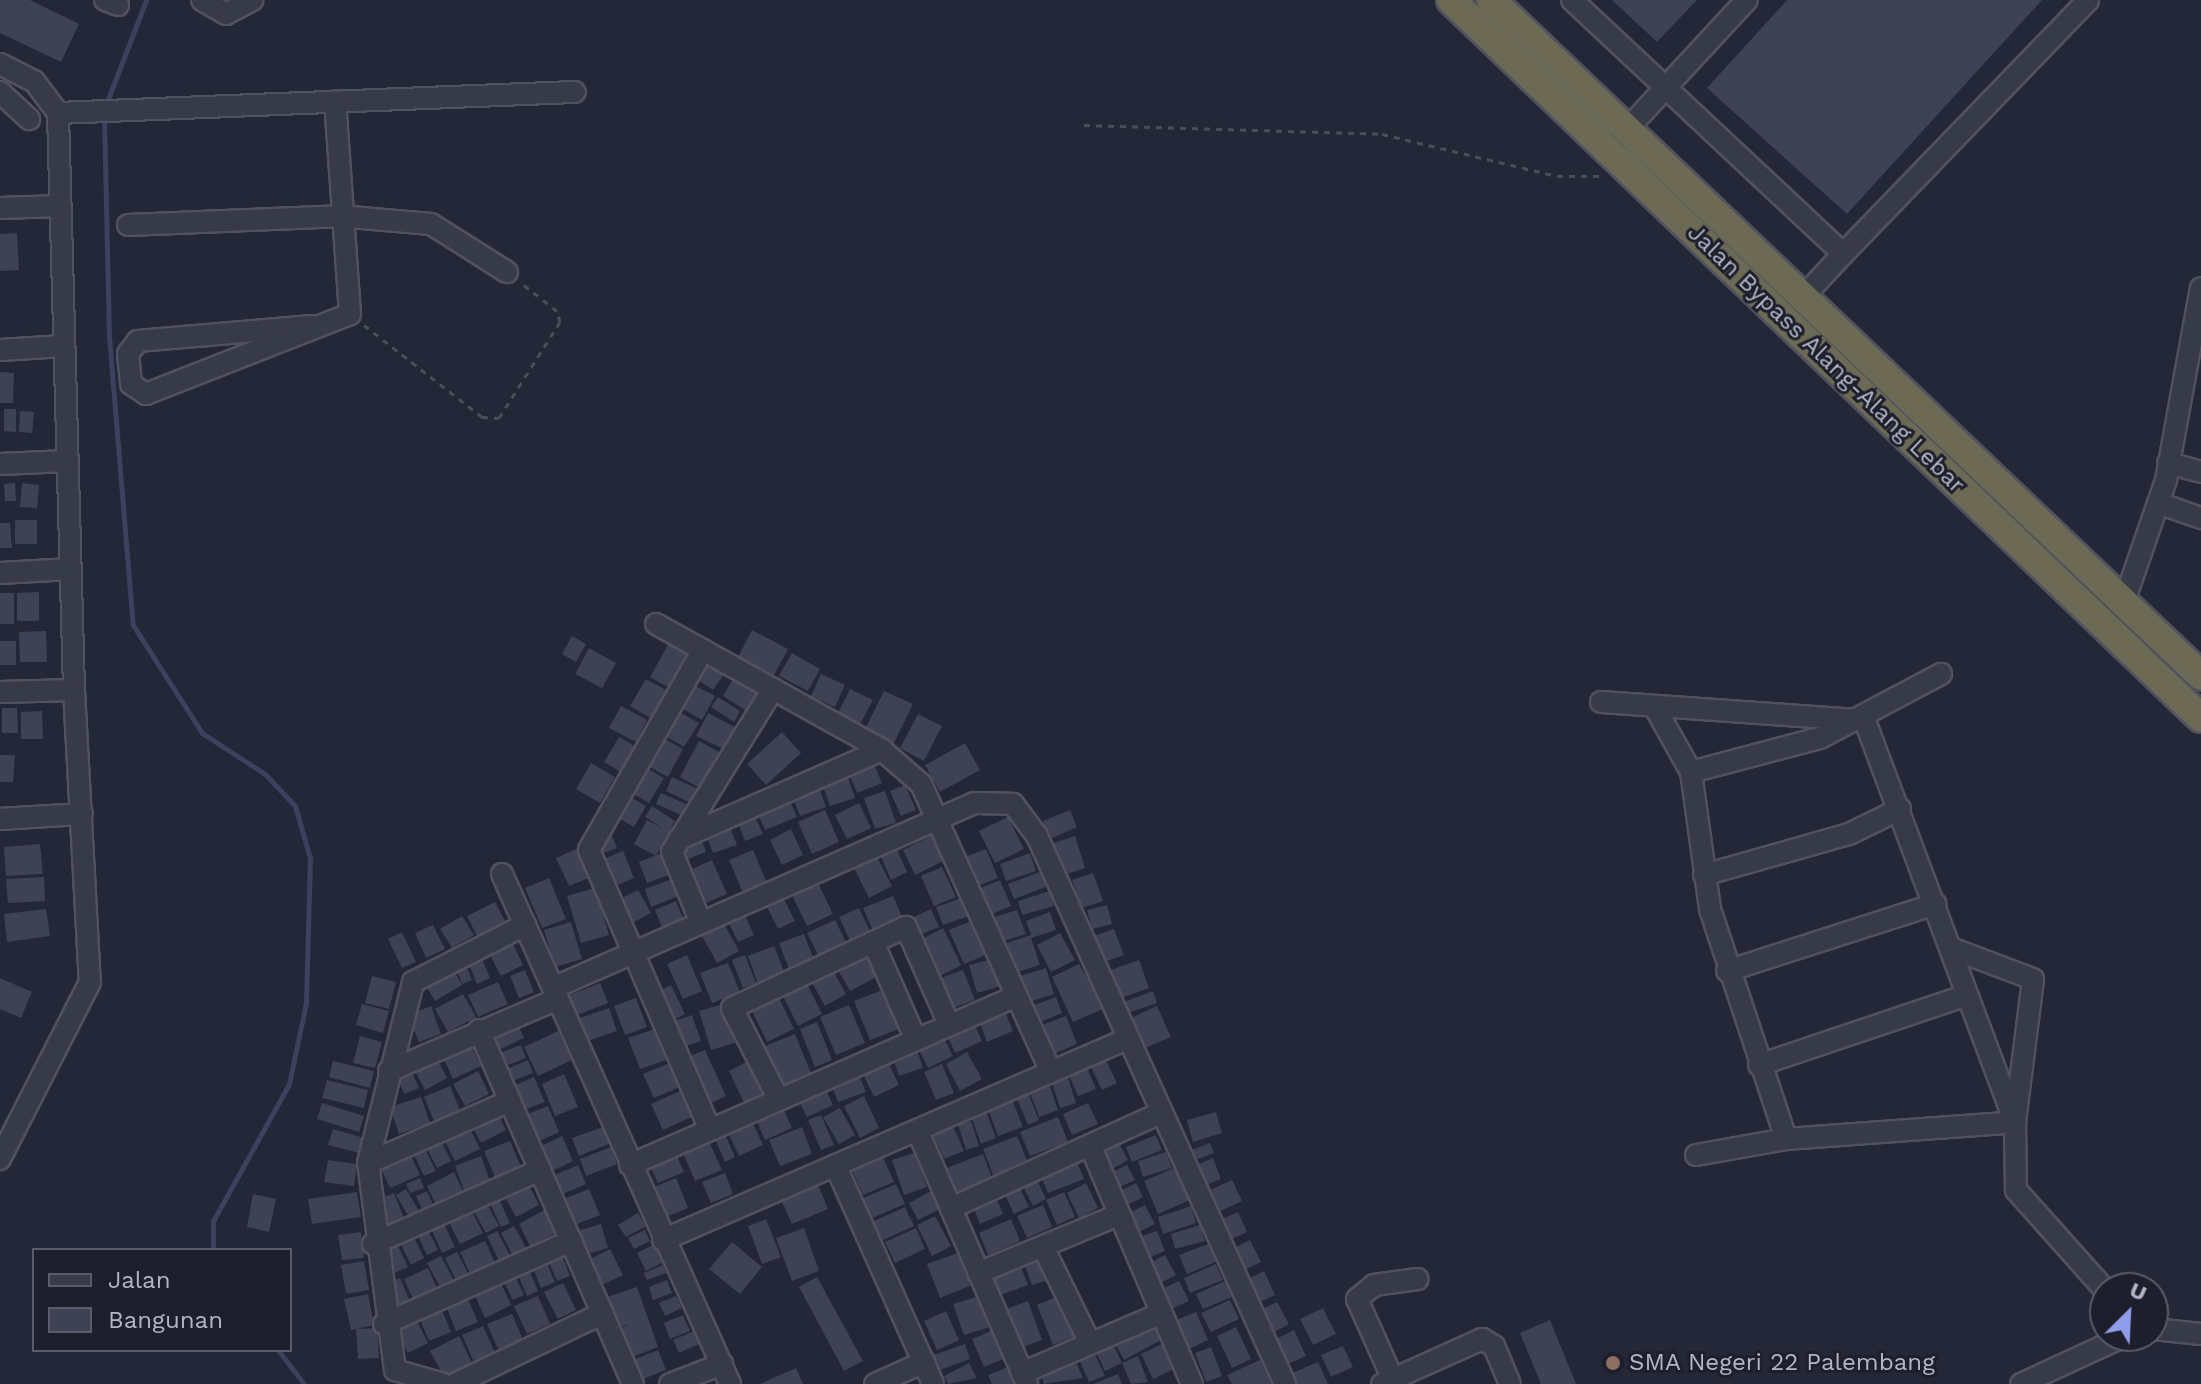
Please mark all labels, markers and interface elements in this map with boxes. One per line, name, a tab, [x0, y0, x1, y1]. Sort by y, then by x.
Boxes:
street label: Jalan Bypass Alang-Alang Lebar	[1681, 218, 1971, 500]
legend	[32, 1248, 292, 1352]
text: Jalan	[108, 1266, 171, 1294]
north arrow	[2089, 1272, 2169, 1352]
text: U	[2126, 1277, 2150, 1306]
text: Bangunan	[108, 1306, 223, 1334]
place label: SMA Negeri 22 Palembang	[1629, 1349, 1936, 1377]
marker: SMA Negeri 22 Palembang	[1604, 1354, 1622, 1372]

